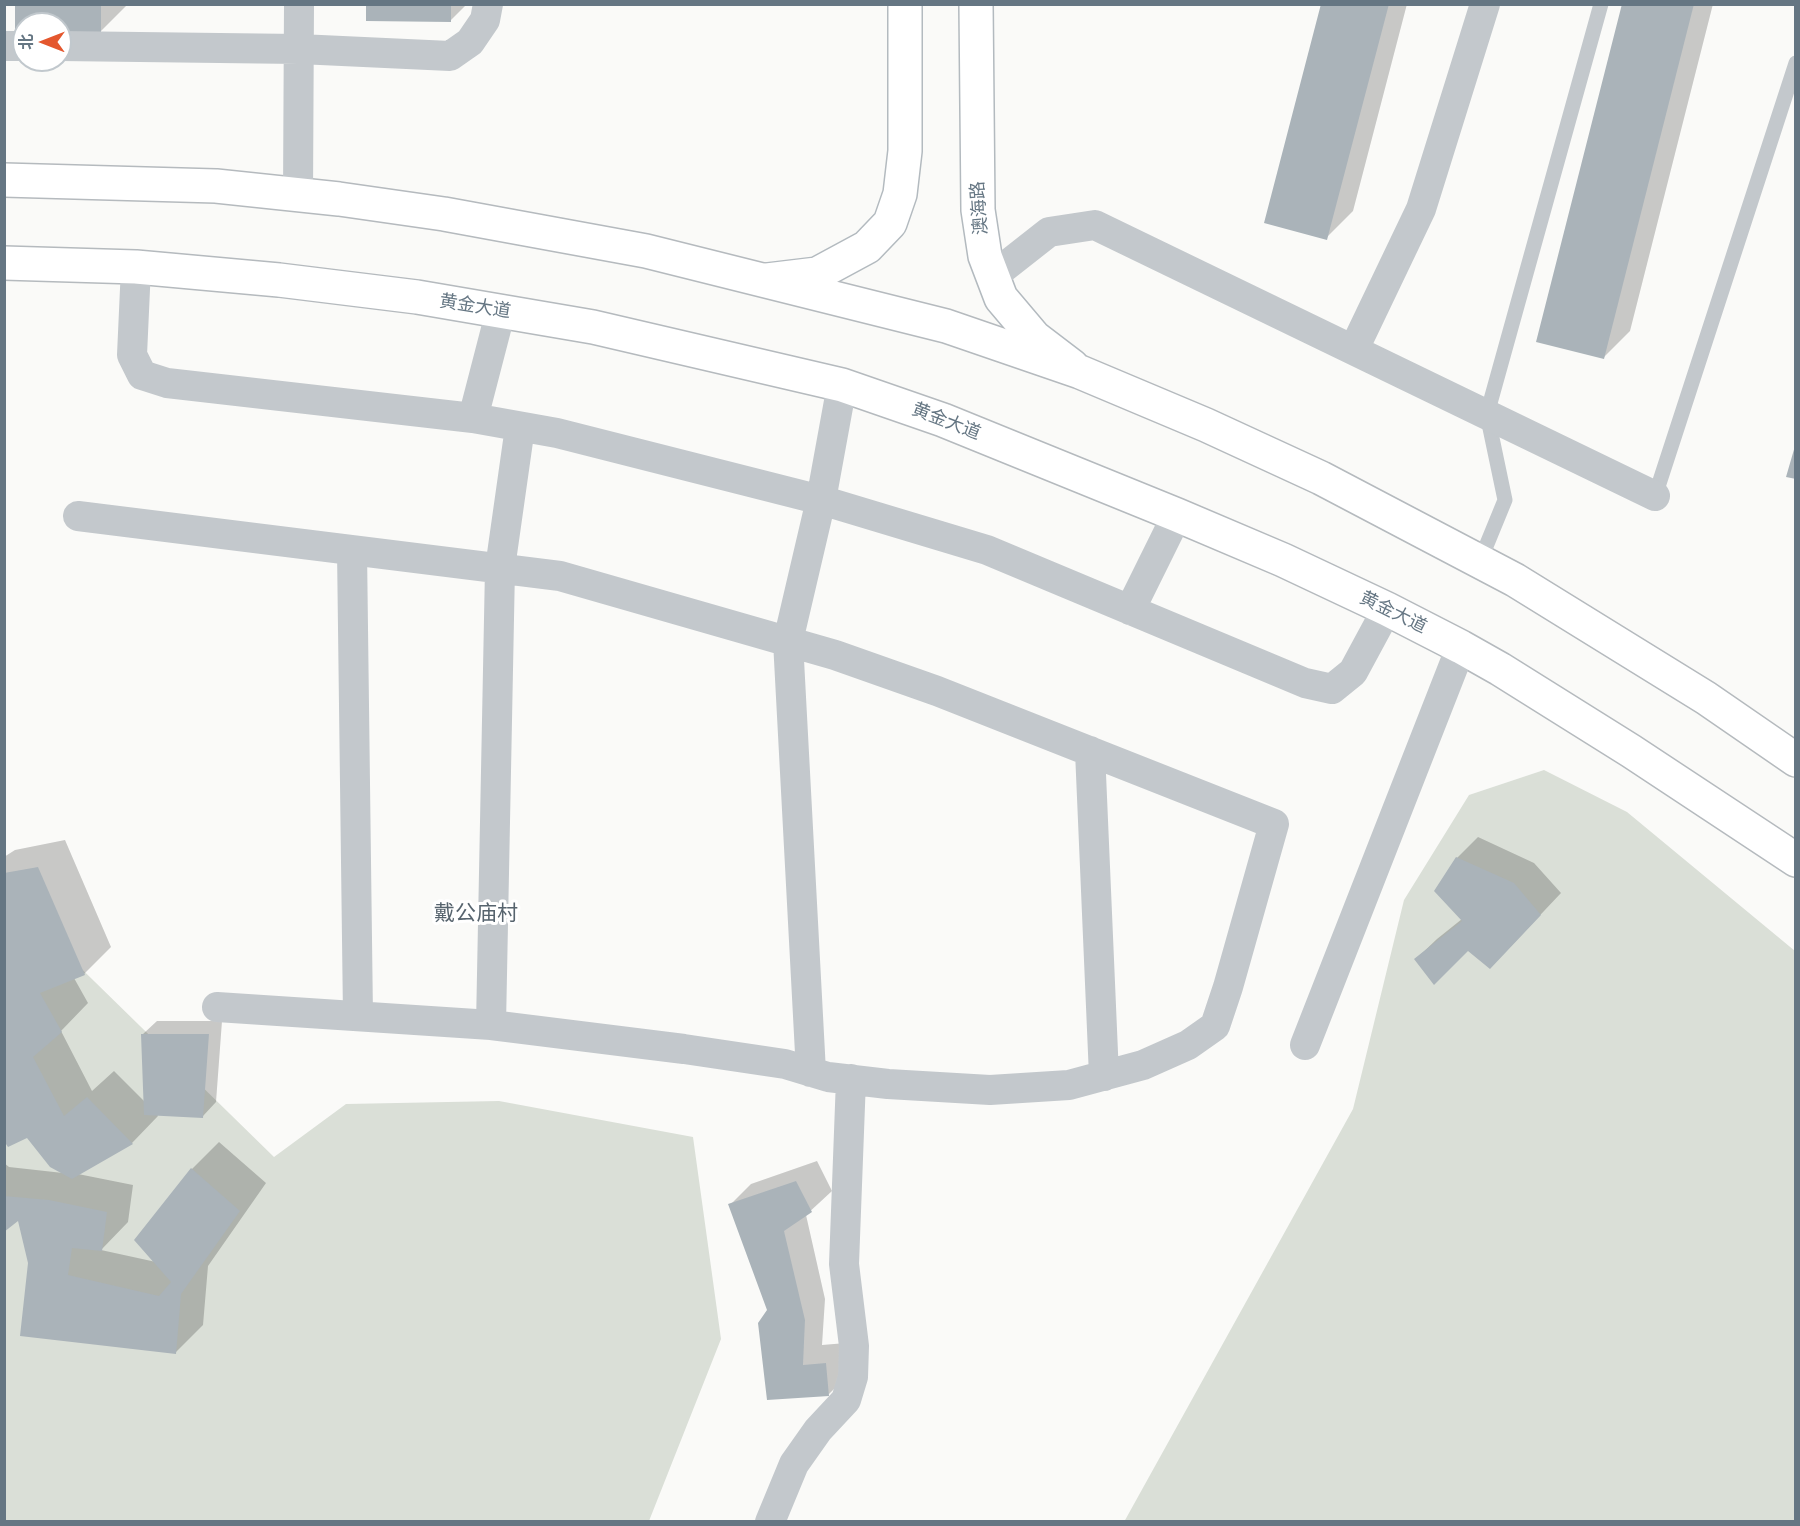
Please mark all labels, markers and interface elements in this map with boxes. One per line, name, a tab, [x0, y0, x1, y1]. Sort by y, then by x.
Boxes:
north arrow	[12, 12, 72, 72]
text: 北	[15, 34, 37, 50]
street label: 澳海路	[967, 180, 993, 236]
street label: 黄金大道	[438, 291, 512, 323]
street label: 黄金大道	[909, 399, 983, 445]
street label: 黄金大道	[1356, 588, 1430, 638]
district label: 戴公庙村	[434, 901, 518, 927]

